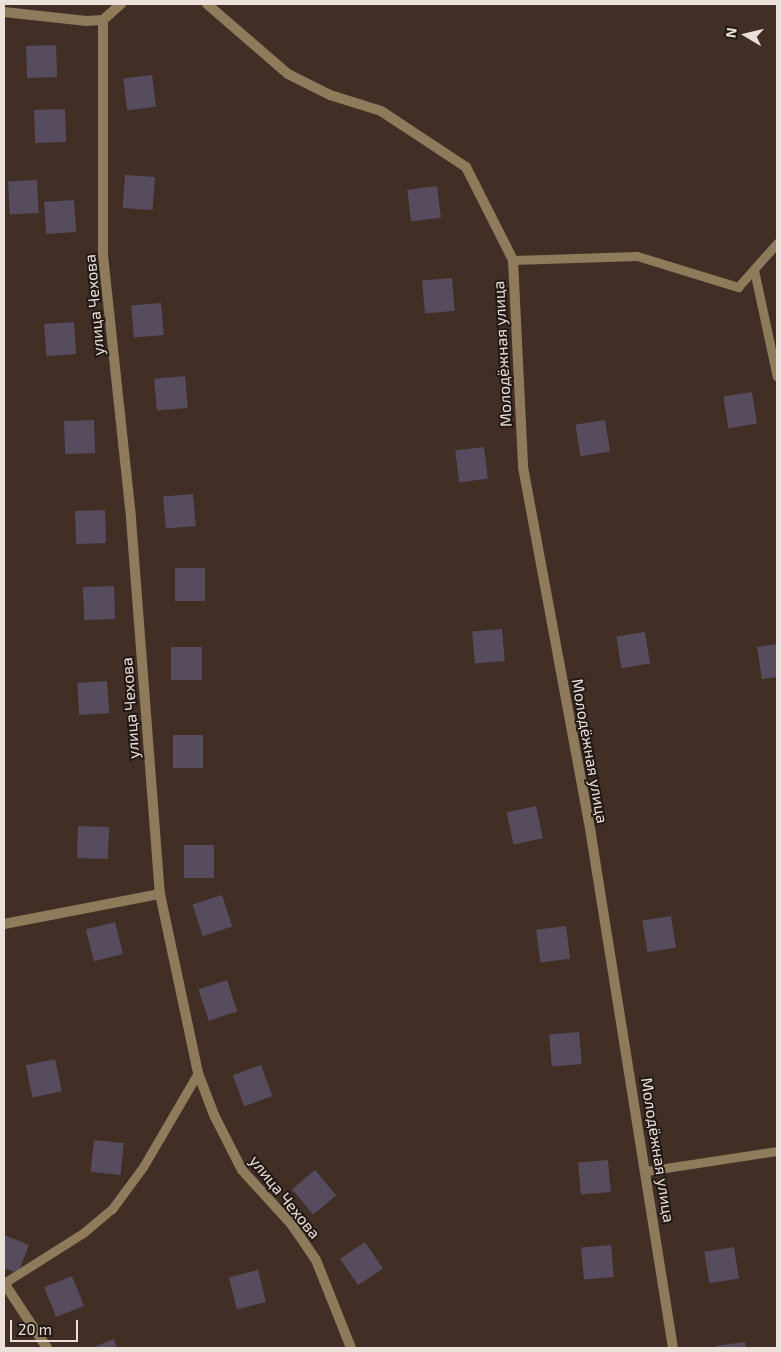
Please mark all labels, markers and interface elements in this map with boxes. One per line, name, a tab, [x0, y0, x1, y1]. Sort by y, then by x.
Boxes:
north arrow	[721, 10, 771, 60]
text: N	[722, 26, 740, 39]
street label: улица Чехова	[80, 253, 108, 357]
street label: Молодёжная улица	[489, 280, 515, 428]
street label: улица Чехова	[117, 657, 143, 759]
street label: Молодёжная улица	[568, 677, 612, 825]
street label: Молодёжная улица	[637, 1076, 679, 1224]
street label: улица Чехова	[246, 1151, 324, 1243]
scale bar	[12, 1310, 80, 1342]
text: 20 m	[18, 1320, 52, 1338]

